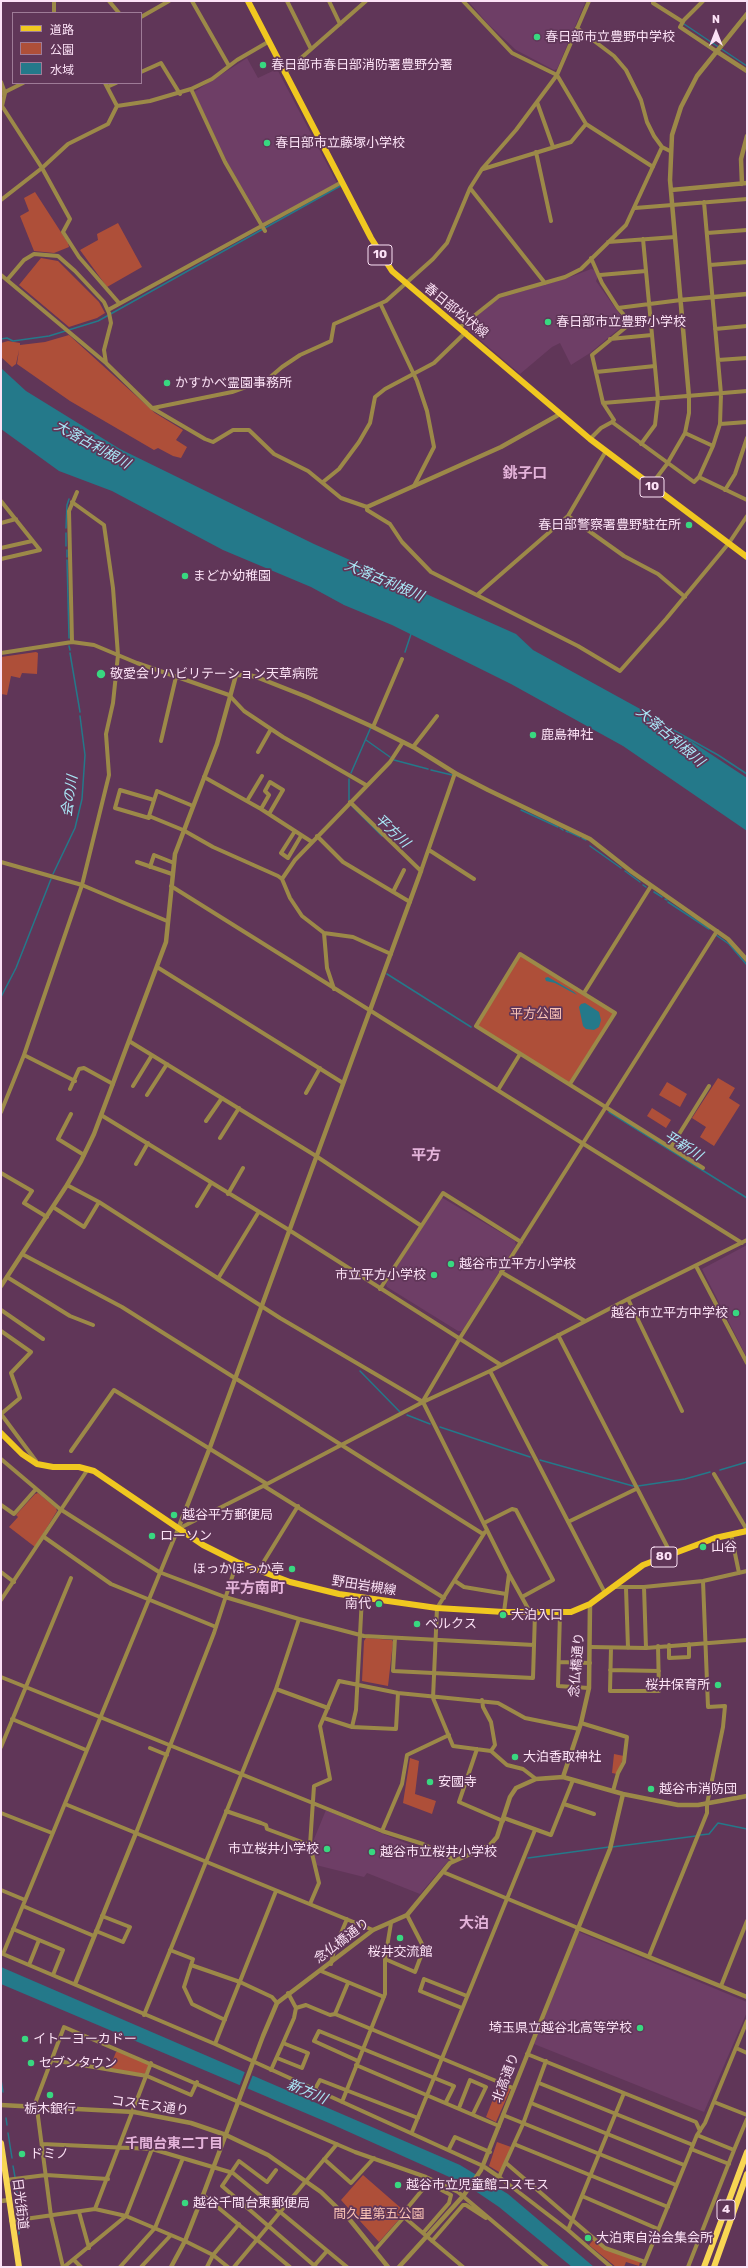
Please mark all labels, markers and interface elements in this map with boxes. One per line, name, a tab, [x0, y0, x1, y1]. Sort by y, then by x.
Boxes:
legend	[12, 12, 142, 84]
north arrow	[696, 12, 736, 52]
text: N	[712, 13, 720, 26]
text: 道路	[50, 23, 74, 37]
place label: 春日部市立豊野中学校	[545, 29, 675, 45]
marker: 春日部市立豊野中学校	[532, 32, 542, 42]
text: 公園	[50, 43, 74, 57]
place label: 春日部市春日部消防署豊野分署	[271, 57, 453, 73]
marker: 春日部市春日部消防署豊野分署	[258, 60, 268, 70]
text: 水域	[50, 63, 74, 77]
place label: 春日部市立藤塚小学校	[275, 135, 405, 151]
marker: 春日部市立藤塚小学校	[262, 138, 272, 148]
road number: 10	[368, 245, 392, 265]
street label: 春日部松伏線	[421, 280, 491, 342]
place label: 春日部市立豊野小学校	[556, 314, 686, 330]
marker: 春日部市立豊野小学校	[543, 317, 553, 327]
place label: かすかべ霊園事務所	[175, 375, 292, 391]
marker: かすかべ霊園事務所	[162, 378, 172, 388]
water label: 大落古利根川	[51, 417, 133, 473]
district label: 銚子口	[503, 465, 547, 483]
road number: 10	[640, 477, 664, 497]
place label: 春日部警察署豊野駐在所	[538, 517, 681, 533]
marker: 春日部警察署豊野駐在所	[684, 520, 694, 530]
water label: 大落古利根川	[342, 557, 426, 605]
place label: まどか幼稚園	[193, 568, 271, 584]
marker: まどか幼稚園	[180, 571, 190, 581]
place label: 敬愛会リハビリテーション天草病院	[110, 666, 318, 682]
marker: 敬愛会リハビリテーション天草病院	[95, 668, 107, 680]
water label: 大落古利根川	[632, 704, 708, 770]
place label: 鹿島神社	[541, 727, 593, 743]
marker: 鹿島神社	[528, 730, 538, 740]
water label: 会の川	[59, 774, 81, 818]
water label: 平方川	[371, 811, 413, 851]
park label: 平方公園	[510, 1006, 562, 1022]
water label: 平新川	[661, 1128, 705, 1164]
district label: 平方	[411, 1147, 441, 1165]
place label: 越谷市立平方小学校	[459, 1256, 576, 1272]
marker: 越谷市立平方小学校	[446, 1259, 456, 1269]
place label: 市立平方小学校	[335, 1267, 426, 1283]
marker: 市立平方小学校	[429, 1270, 439, 1280]
place label: 越谷市立平方中学校	[611, 1305, 728, 1321]
marker: 越谷市立平方中学校	[731, 1308, 741, 1318]
place label: 越谷平方郵便局	[182, 1507, 273, 1523]
marker: 越谷平方郵便局	[169, 1510, 179, 1520]
place label: ローソン	[160, 1528, 212, 1544]
marker: ローソン	[147, 1531, 157, 1541]
place label: 山谷	[711, 1539, 737, 1555]
marker: 山谷	[698, 1542, 708, 1552]
road number: 80	[651, 1547, 677, 1567]
place label: ほっかほっか亭	[193, 1561, 284, 1577]
marker: ほっかほっか亭	[287, 1564, 297, 1574]
street label: 野田岩槻線	[331, 1573, 397, 1599]
district label: 平方南町	[225, 1580, 285, 1598]
place label: 南代	[345, 1596, 371, 1612]
marker: 南代	[374, 1599, 384, 1609]
place label: 大泊入口	[511, 1607, 563, 1623]
marker: 大泊入口	[498, 1610, 508, 1620]
place label: ベルクス	[425, 1616, 477, 1632]
marker: ベルクス	[412, 1619, 422, 1629]
street label: 念仏橋通り	[566, 1632, 588, 1698]
place label: 桜井保育所	[645, 1677, 710, 1693]
marker: 桜井保育所	[713, 1680, 723, 1690]
place label: 大泊香取神社	[523, 1749, 601, 1765]
marker: 大泊香取神社	[510, 1752, 520, 1762]
place label: 安國寺	[438, 1774, 477, 1790]
marker: 安國寺	[425, 1777, 435, 1787]
place label: 越谷市消防団	[659, 1781, 737, 1797]
marker: 越谷市消防団	[646, 1784, 656, 1794]
place label: 市立桜井小学校	[228, 1841, 319, 1857]
marker: 市立桜井小学校	[322, 1844, 332, 1854]
place label: 越谷市立桜井小学校	[380, 1844, 497, 1860]
marker: 越谷市立桜井小学校	[367, 1847, 377, 1857]
street label: 念仏橋通り	[311, 1915, 373, 1967]
district label: 大泊	[459, 1915, 489, 1933]
marker: 桜井交流館	[395, 1933, 405, 1943]
place label: 桜井交流館	[368, 1944, 432, 1960]
place label: 埼玉県立越谷北高等学校	[489, 2020, 632, 2036]
marker: 埼玉県立越谷北高等学校	[635, 2023, 645, 2033]
place label: イトーヨーカドー	[33, 2031, 137, 2047]
marker: イトーヨーカドー	[20, 2034, 30, 2044]
street label: 北高通り	[489, 2051, 523, 2105]
place label: セブンタウン	[39, 2055, 117, 2071]
marker: セブンタウン	[26, 2058, 36, 2068]
water label: 新方川	[284, 2076, 330, 2108]
marker: 栃木銀行	[45, 2090, 55, 2100]
street label: コスモス通り	[110, 2093, 190, 2119]
place label: 栃木銀行	[24, 2101, 76, 2117]
district label: 千間台東二丁目	[125, 2136, 223, 2152]
place label: ドミノ	[30, 2146, 69, 2162]
marker: ドミノ	[17, 2149, 27, 2159]
street label: 日光街道	[9, 2177, 31, 2231]
place label: 越谷市立児童館コスモス	[406, 2177, 549, 2193]
marker: 越谷市立児童館コスモス	[393, 2180, 403, 2190]
place label: 越谷千間台東郵便局	[193, 2195, 310, 2211]
marker: 越谷千間台東郵便局	[180, 2198, 190, 2208]
road number: 4	[717, 2200, 735, 2220]
park label: 間久里第五公園	[334, 2206, 424, 2222]
place label: 大泊東自治会集会所	[596, 2230, 713, 2246]
marker: 大泊東自治会集会所	[583, 2233, 593, 2243]

